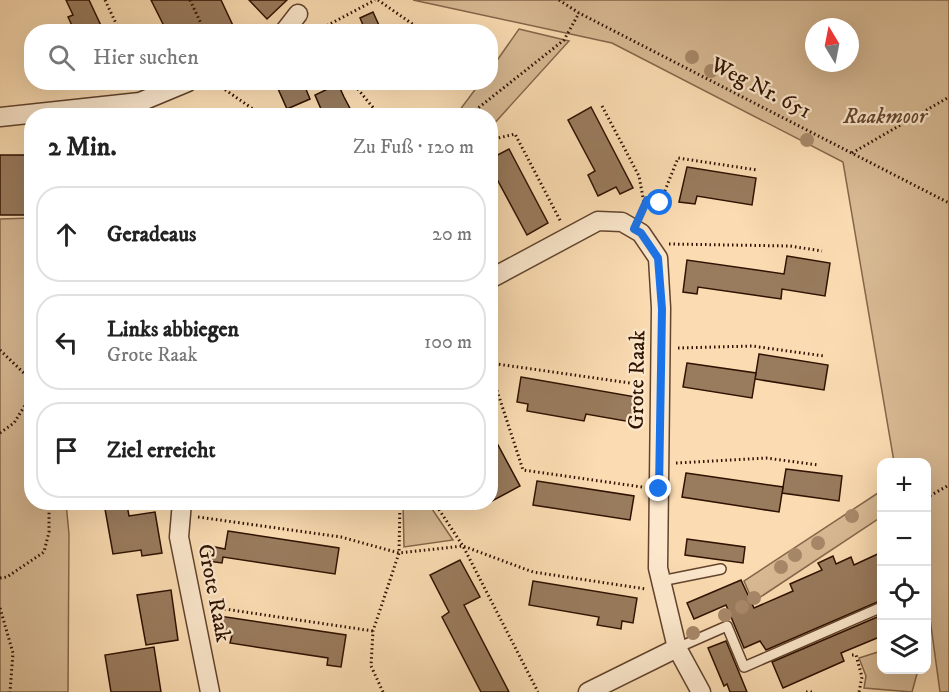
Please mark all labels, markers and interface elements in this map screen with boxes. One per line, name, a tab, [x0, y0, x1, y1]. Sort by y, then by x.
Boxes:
north arrow	[805, 18, 859, 72]
search box	[24, 24, 498, 90]
icon: search	[45, 41, 78, 74]
text: Hier suchen	[93, 44, 199, 71]
street label: Weg Nr. 651	[705, 51, 816, 125]
park label: Raakmoor	[842, 103, 929, 130]
text: 2 Min.	[48, 131, 117, 164]
text: Zu Fuß · 120 m	[353, 135, 474, 160]
route start	[646, 189, 672, 215]
icon: ahead	[50, 218, 83, 251]
text: Geradeaus	[107, 221, 196, 248]
text: 20 m	[432, 222, 472, 247]
text: Links abbiegen	[107, 316, 239, 343]
icon: left	[50, 326, 83, 359]
text: 100 m	[424, 330, 472, 355]
street label: Grote Raak	[623, 330, 651, 430]
text: Grote Raak	[107, 343, 197, 368]
icon: arrive	[50, 434, 83, 467]
text: Ziel erreicht	[107, 437, 215, 464]
map controls	[877, 458, 931, 674]
button: +	[877, 458, 931, 512]
route end	[645, 475, 671, 501]
button: −	[877, 512, 931, 566]
street label: Grote Raak	[191, 542, 237, 644]
button: locate	[877, 566, 931, 620]
button: layers	[877, 620, 931, 674]

